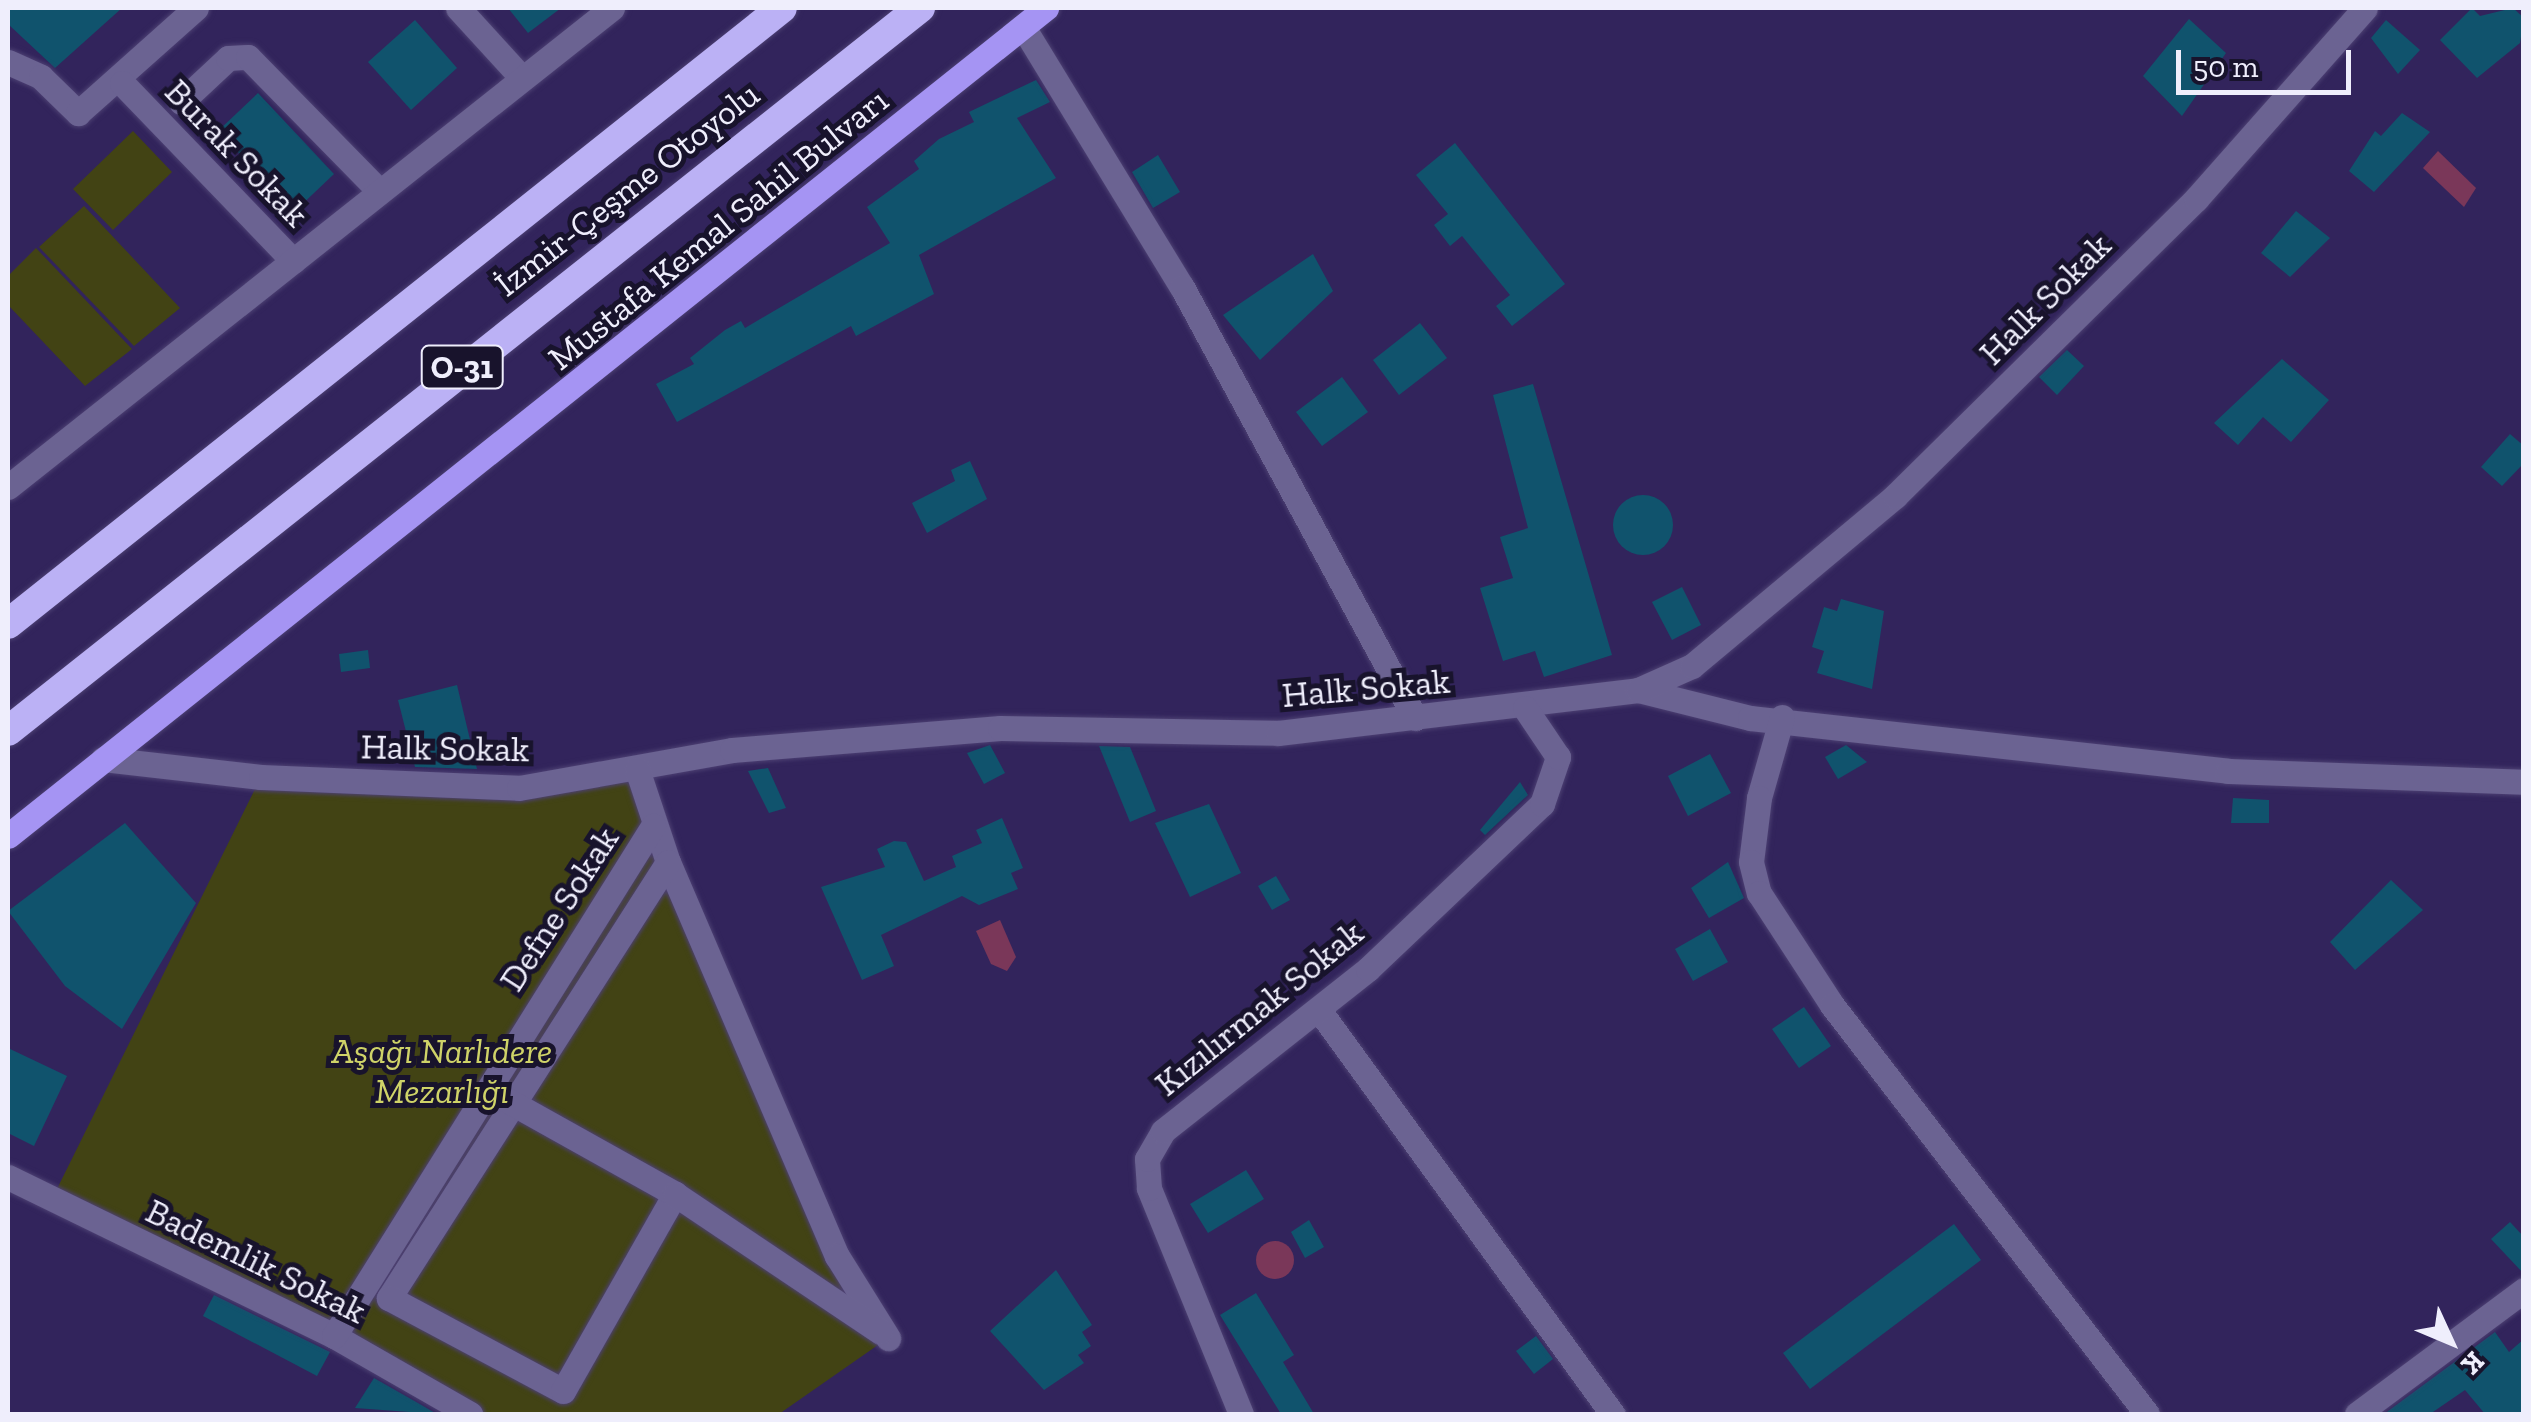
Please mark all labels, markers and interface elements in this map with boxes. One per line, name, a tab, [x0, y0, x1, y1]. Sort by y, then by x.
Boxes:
scale bar	[2181, 30, 2356, 92]
text: 50 m	[2193, 49, 2258, 85]
street label: Burak Sokak	[156, 71, 318, 235]
street label: İzmir-Çeşme Otoyolu	[487, 73, 767, 305]
street label: Mustafa Kemal Sahil Bulvarı	[540, 79, 896, 379]
street label: Halk Sokak	[1971, 225, 2119, 373]
road number: O-31	[420, 340, 504, 394]
street label: Halk Sokak	[1280, 660, 1452, 716]
street label: Halk Sokak	[360, 726, 530, 770]
street label: Defne Sokak	[491, 819, 627, 999]
street label: Kızılırmak Sokak	[1147, 911, 1371, 1105]
park label: Aşağı Narlıdere Mezarlığı	[332, 1030, 552, 1112]
street label: Bademlik Sokak	[139, 1190, 373, 1332]
north arrow	[2401, 1292, 2501, 1392]
text: K	[2455, 1345, 2491, 1381]

